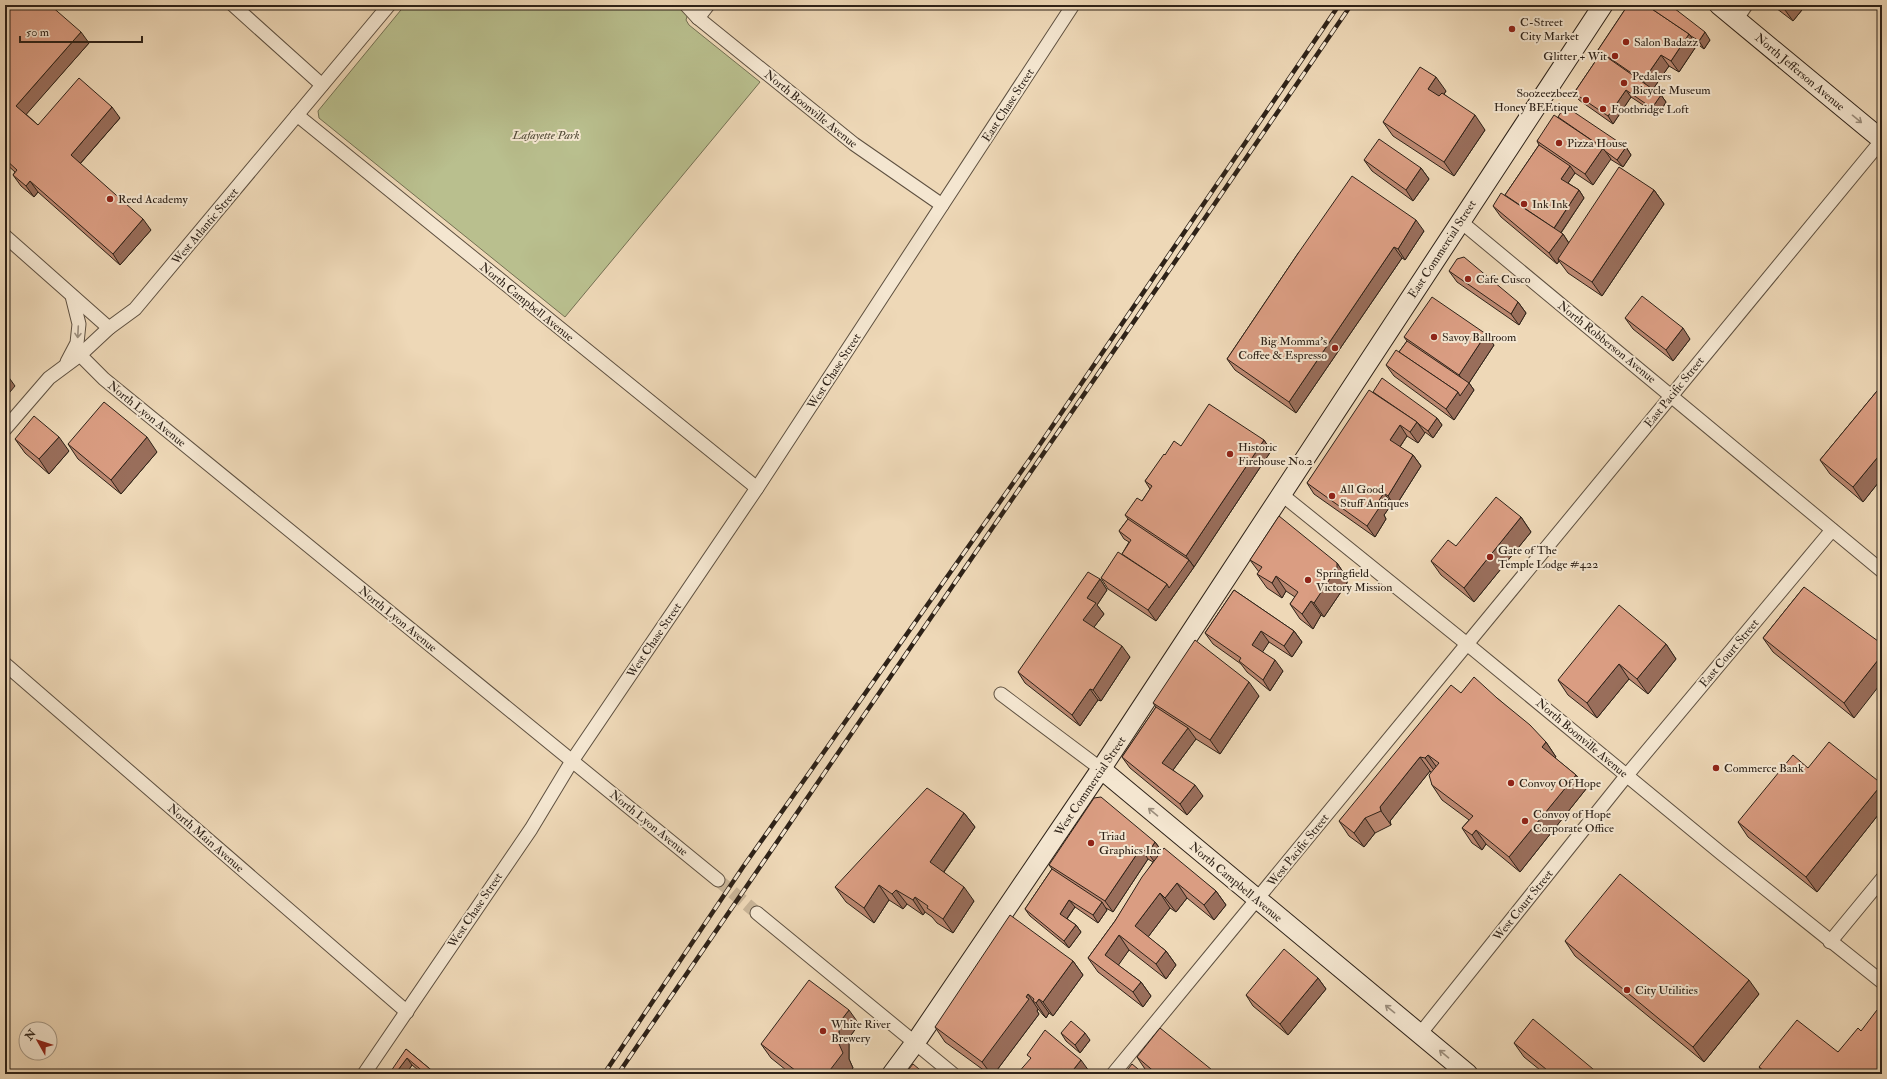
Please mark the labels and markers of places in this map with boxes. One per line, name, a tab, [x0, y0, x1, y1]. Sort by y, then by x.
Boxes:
place label: C-Street City Market	[1520, 15, 1579, 44]
marker: C-Street City Market	[1507, 24, 1517, 34]
place label: Salon Badazz	[1634, 35, 1699, 50]
marker: Salon Badazz	[1621, 37, 1631, 47]
place label: Glitter + Wit	[1543, 49, 1607, 64]
marker: Glitter + Wit	[1610, 51, 1620, 61]
place label: Pedalers Bicycle Museum	[1632, 69, 1711, 98]
marker: Pedalers Bicycle Museum	[1619, 78, 1629, 88]
place label: Soozeezbeez Honey BEEtique	[1494, 86, 1578, 115]
marker: Soozeezbeez Honey BEEtique	[1581, 95, 1591, 105]
place label: Footbridge Loft	[1611, 102, 1689, 117]
marker: Footbridge Loft	[1598, 104, 1608, 114]
place label: Pizza House	[1567, 136, 1627, 151]
marker: Pizza House	[1554, 138, 1564, 148]
place label: Reed Academy	[118, 192, 188, 207]
marker: Reed Academy	[105, 194, 115, 204]
place label: Ink Ink	[1532, 197, 1568, 212]
marker: Ink Ink	[1519, 199, 1529, 209]
place label: Cafe Cusco	[1476, 272, 1531, 287]
marker: Cafe Cusco	[1463, 274, 1473, 284]
place label: Savoy Ballroom	[1442, 330, 1517, 345]
marker: Savoy Ballroom	[1429, 332, 1439, 342]
place label: Big Momma's Coffee & Espresso	[1238, 334, 1327, 363]
marker: Big Momma's Coffee & Espresso	[1330, 343, 1340, 353]
place label: Historic Firehouse No.2	[1238, 440, 1313, 469]
marker: Historic Firehouse No.2	[1225, 449, 1235, 459]
place label: All Good Stuff Antiques	[1339, 482, 1409, 511]
marker: All Good Stuff Antiques	[1327, 491, 1337, 501]
place label: Gate of The Temple Lodge #422	[1498, 543, 1598, 572]
marker: Gate of The Temple Lodge #422	[1485, 552, 1495, 562]
place label: Springfield Victory Mission	[1316, 566, 1392, 595]
marker: Springfield Victory Mission	[1303, 575, 1313, 585]
place label: Commerce Bank	[1724, 761, 1804, 776]
marker: Commerce Bank	[1711, 763, 1721, 773]
place label: Convoy Of Hope	[1519, 776, 1601, 791]
marker: Convoy Of Hope	[1506, 778, 1516, 788]
place label: Convoy of Hope Corporate Office	[1533, 807, 1614, 836]
marker: Convoy of Hope Corporate Office	[1520, 816, 1530, 826]
place label: Triad Graphics Inc	[1099, 829, 1161, 858]
marker: Triad Graphics Inc	[1086, 838, 1096, 848]
place label: City Utilities	[1635, 983, 1698, 998]
marker: City Utilities	[1622, 985, 1632, 995]
place label: White River Brewery	[830, 1017, 891, 1046]
marker: White River Brewery	[818, 1026, 828, 1036]

